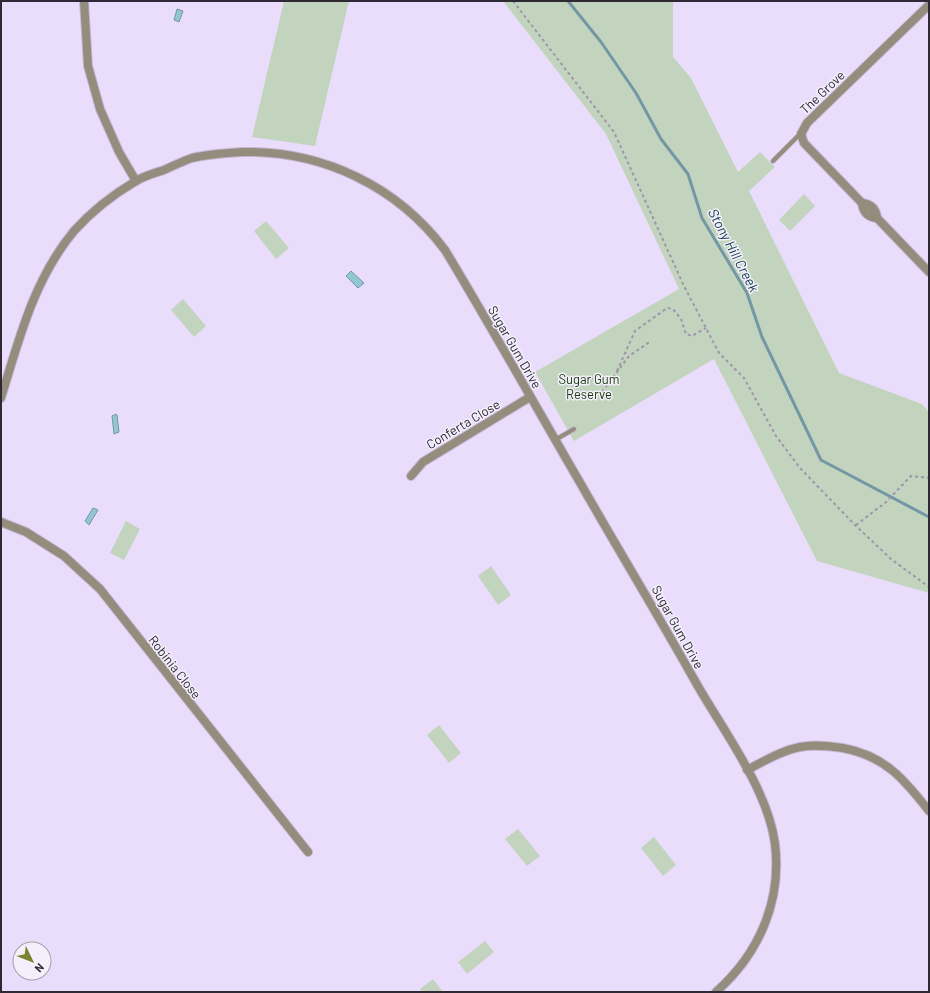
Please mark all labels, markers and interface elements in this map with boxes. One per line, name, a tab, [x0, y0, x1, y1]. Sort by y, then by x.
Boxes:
street label: The Grove	[796, 67, 848, 117]
water label: Stony Hill Creek	[705, 205, 763, 295]
street label: Sugar Gum Drive	[485, 303, 545, 391]
park label: Sugar Gum Reserve	[558, 371, 620, 402]
street label: Conferta Close	[423, 396, 503, 452]
street label: Sugar Gum Drive	[649, 583, 708, 671]
street label: Robinia Close	[145, 632, 205, 702]
north arrow	[12, 941, 52, 981]
text: N	[32, 961, 47, 975]

